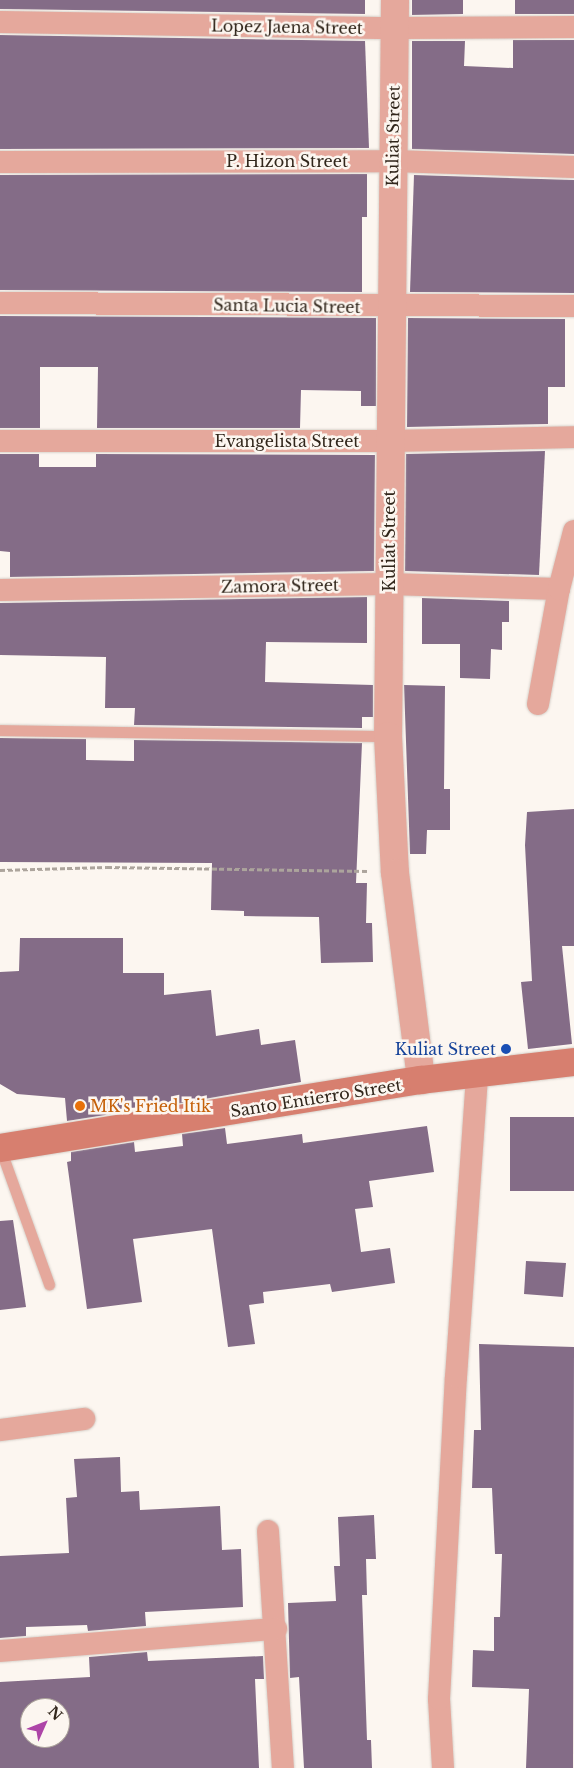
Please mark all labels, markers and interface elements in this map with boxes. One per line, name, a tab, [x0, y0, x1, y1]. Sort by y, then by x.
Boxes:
street label: Lopez Jaena Street	[211, 16, 363, 38]
street label: Kuliat Street	[383, 85, 403, 187]
street label: P. Hizon Street	[226, 151, 348, 171]
street label: Santa Lucia Street	[213, 295, 361, 317]
street label: Evangelista Street	[214, 431, 360, 451]
street label: Kuliat Street	[379, 490, 399, 592]
street label: Zamora Street	[221, 575, 339, 597]
place label: Kuliat Street	[395, 1039, 496, 1059]
marker: Kuliat Street	[500, 1043, 512, 1055]
street label: Santo Entierro Street	[229, 1075, 403, 1121]
place label: MK's Fried Itik	[90, 1096, 211, 1116]
marker: MK's Fried Itik	[74, 1100, 86, 1112]
north arrow	[20, 1698, 70, 1748]
text: N	[44, 1702, 66, 1724]

